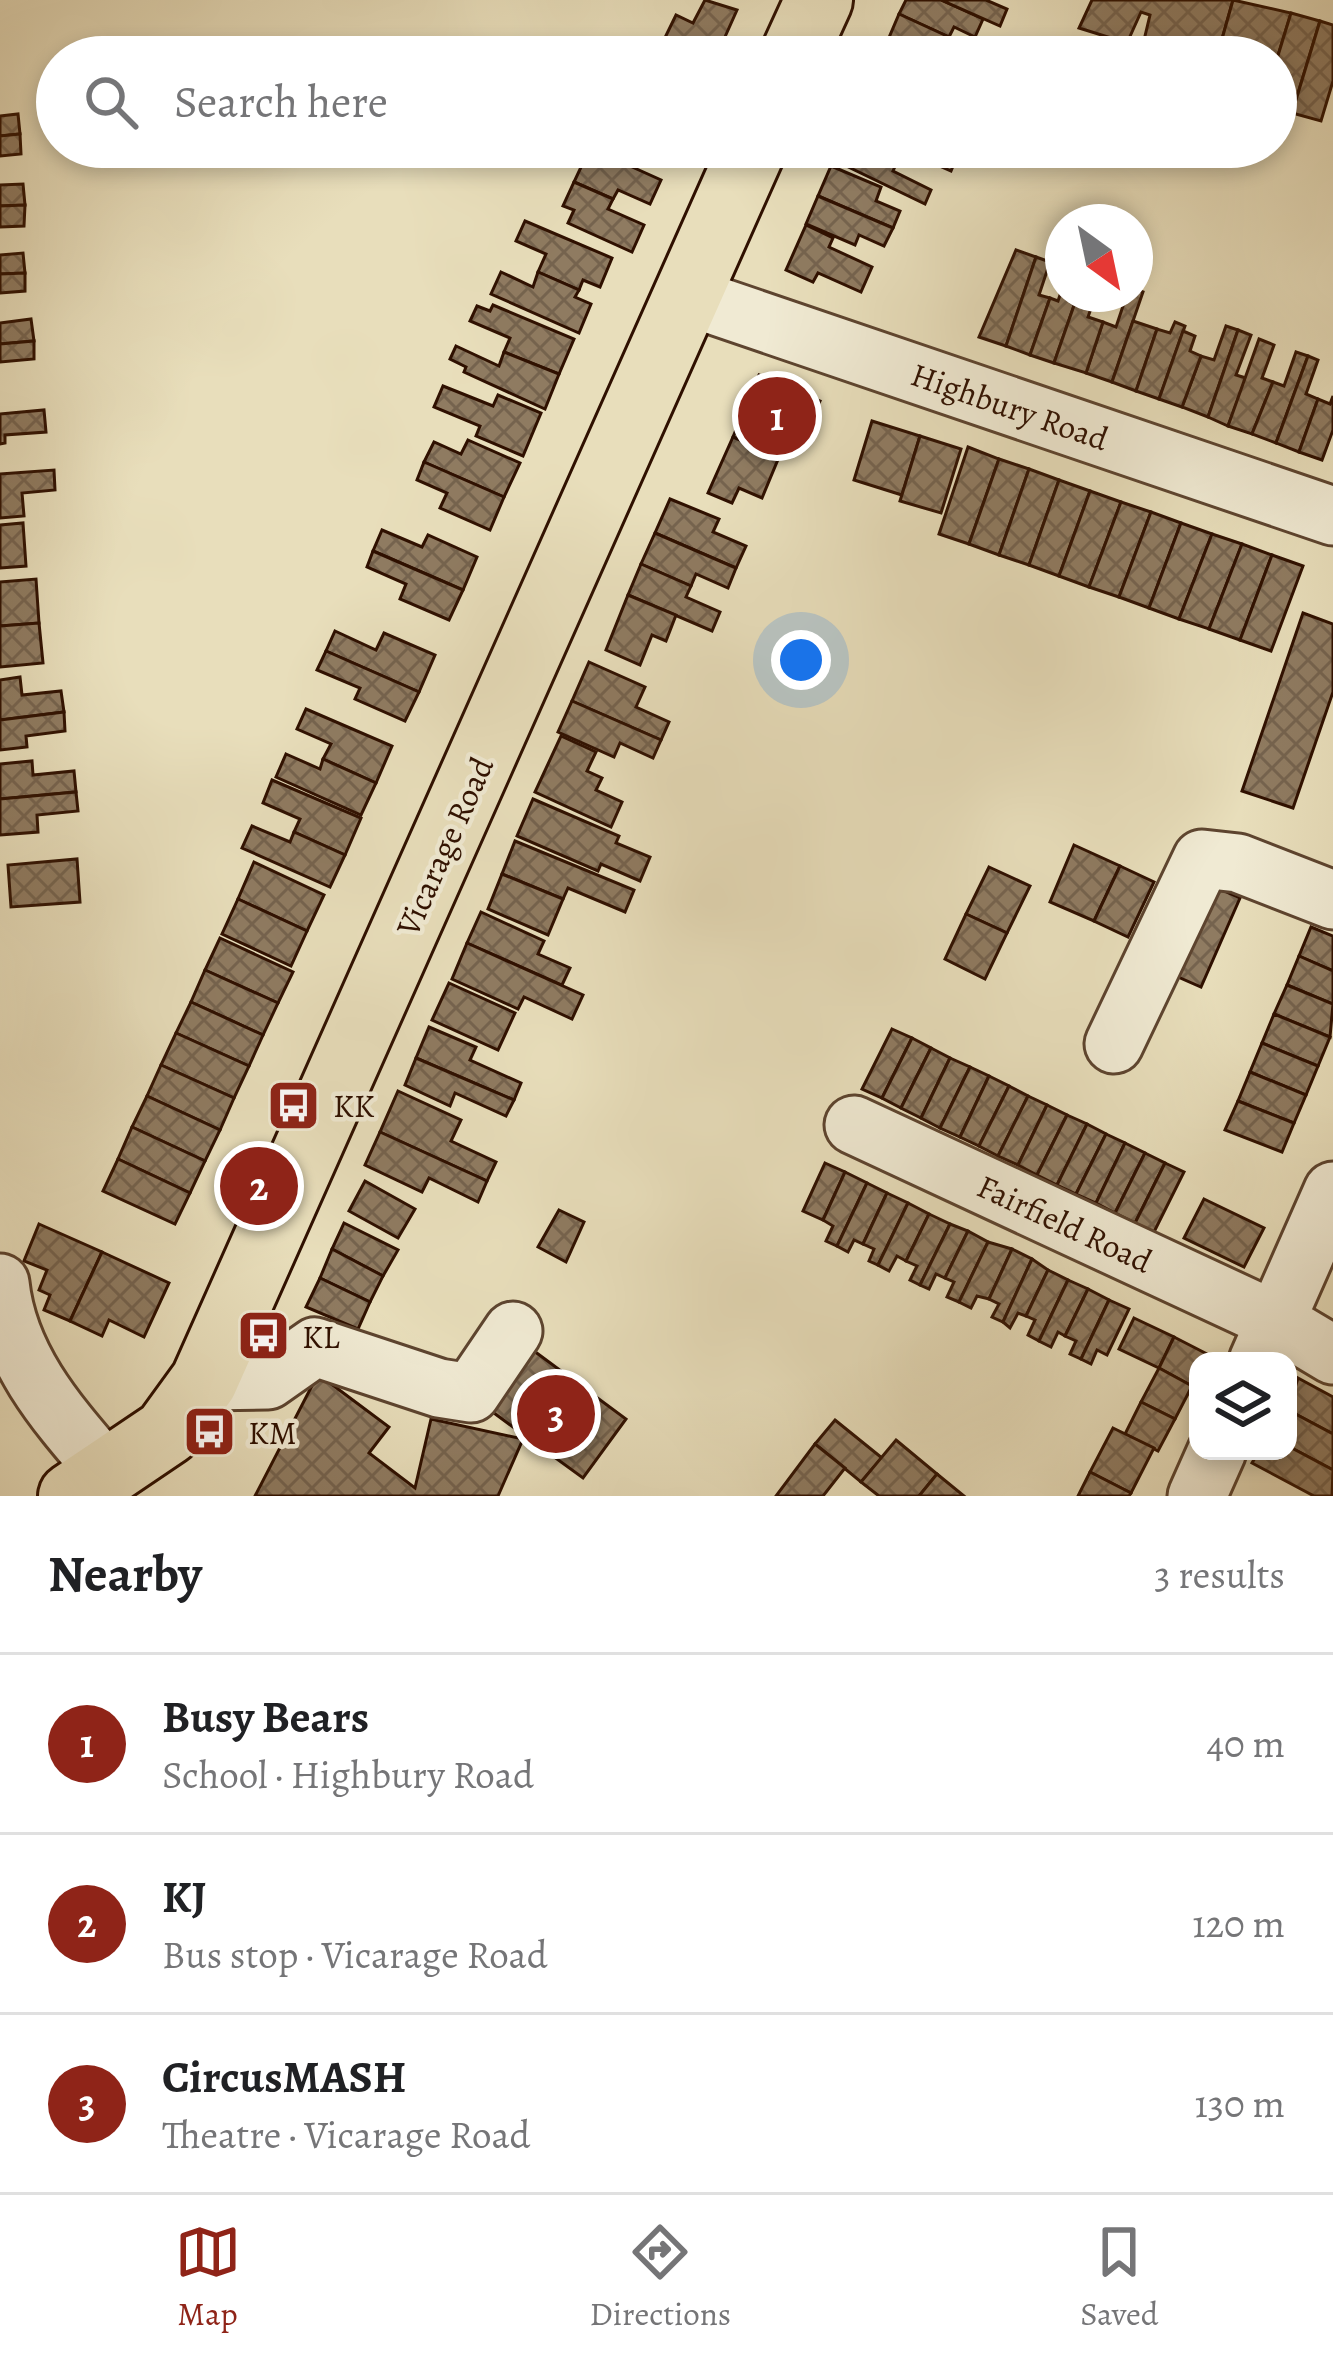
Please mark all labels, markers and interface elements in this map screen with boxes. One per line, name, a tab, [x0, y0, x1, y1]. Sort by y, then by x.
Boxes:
search box	[36, 36, 1297, 168]
icon: search	[78, 69, 144, 135]
text: Search here	[174, 71, 388, 133]
north arrow	[1045, 204, 1153, 312]
street label: Highbury Road	[905, 352, 1115, 461]
pin: 1	[738, 371, 816, 461]
your location	[771, 630, 831, 690]
street label: Vicarage Road	[385, 749, 504, 944]
bus stop icon: KK	[266, 1077, 322, 1133]
place label: KK	[333, 1083, 375, 1128]
pin: 2	[220, 1141, 298, 1231]
street label: Fairfield Road	[970, 1163, 1160, 1284]
bus stop icon: KL	[235, 1308, 291, 1364]
place label: KL	[302, 1314, 340, 1359]
map controls	[1189, 1352, 1297, 1460]
button: layers	[1189, 1352, 1297, 1460]
pin: 3	[517, 1369, 595, 1459]
bus stop icon: KM	[181, 1404, 237, 1460]
place label: KM	[248, 1410, 297, 1455]
text: Nearby	[48, 1539, 202, 1609]
text: 3 results	[1154, 1548, 1285, 1601]
text: Busy Bears	[162, 1686, 369, 1748]
text: 1	[80, 1717, 94, 1770]
text: 40 m	[1206, 1717, 1285, 1770]
text: School · Highbury Road	[162, 1748, 534, 1801]
text: KJ	[162, 1866, 207, 1928]
text: 2	[78, 1897, 96, 1950]
text: 120 m	[1192, 1897, 1285, 1950]
text: Bus stop · Vicarage Road	[162, 1928, 548, 1981]
text: CircusMASH	[162, 2046, 406, 2108]
text: 3	[79, 2077, 95, 2130]
text: 130 m	[1194, 2077, 1285, 2130]
text: Theatre · Vicarage Road	[162, 2108, 531, 2161]
tab: Map	[175, 2219, 241, 2336]
tab: Directions	[590, 2219, 731, 2336]
tab: Saved	[1080, 2219, 1158, 2336]

